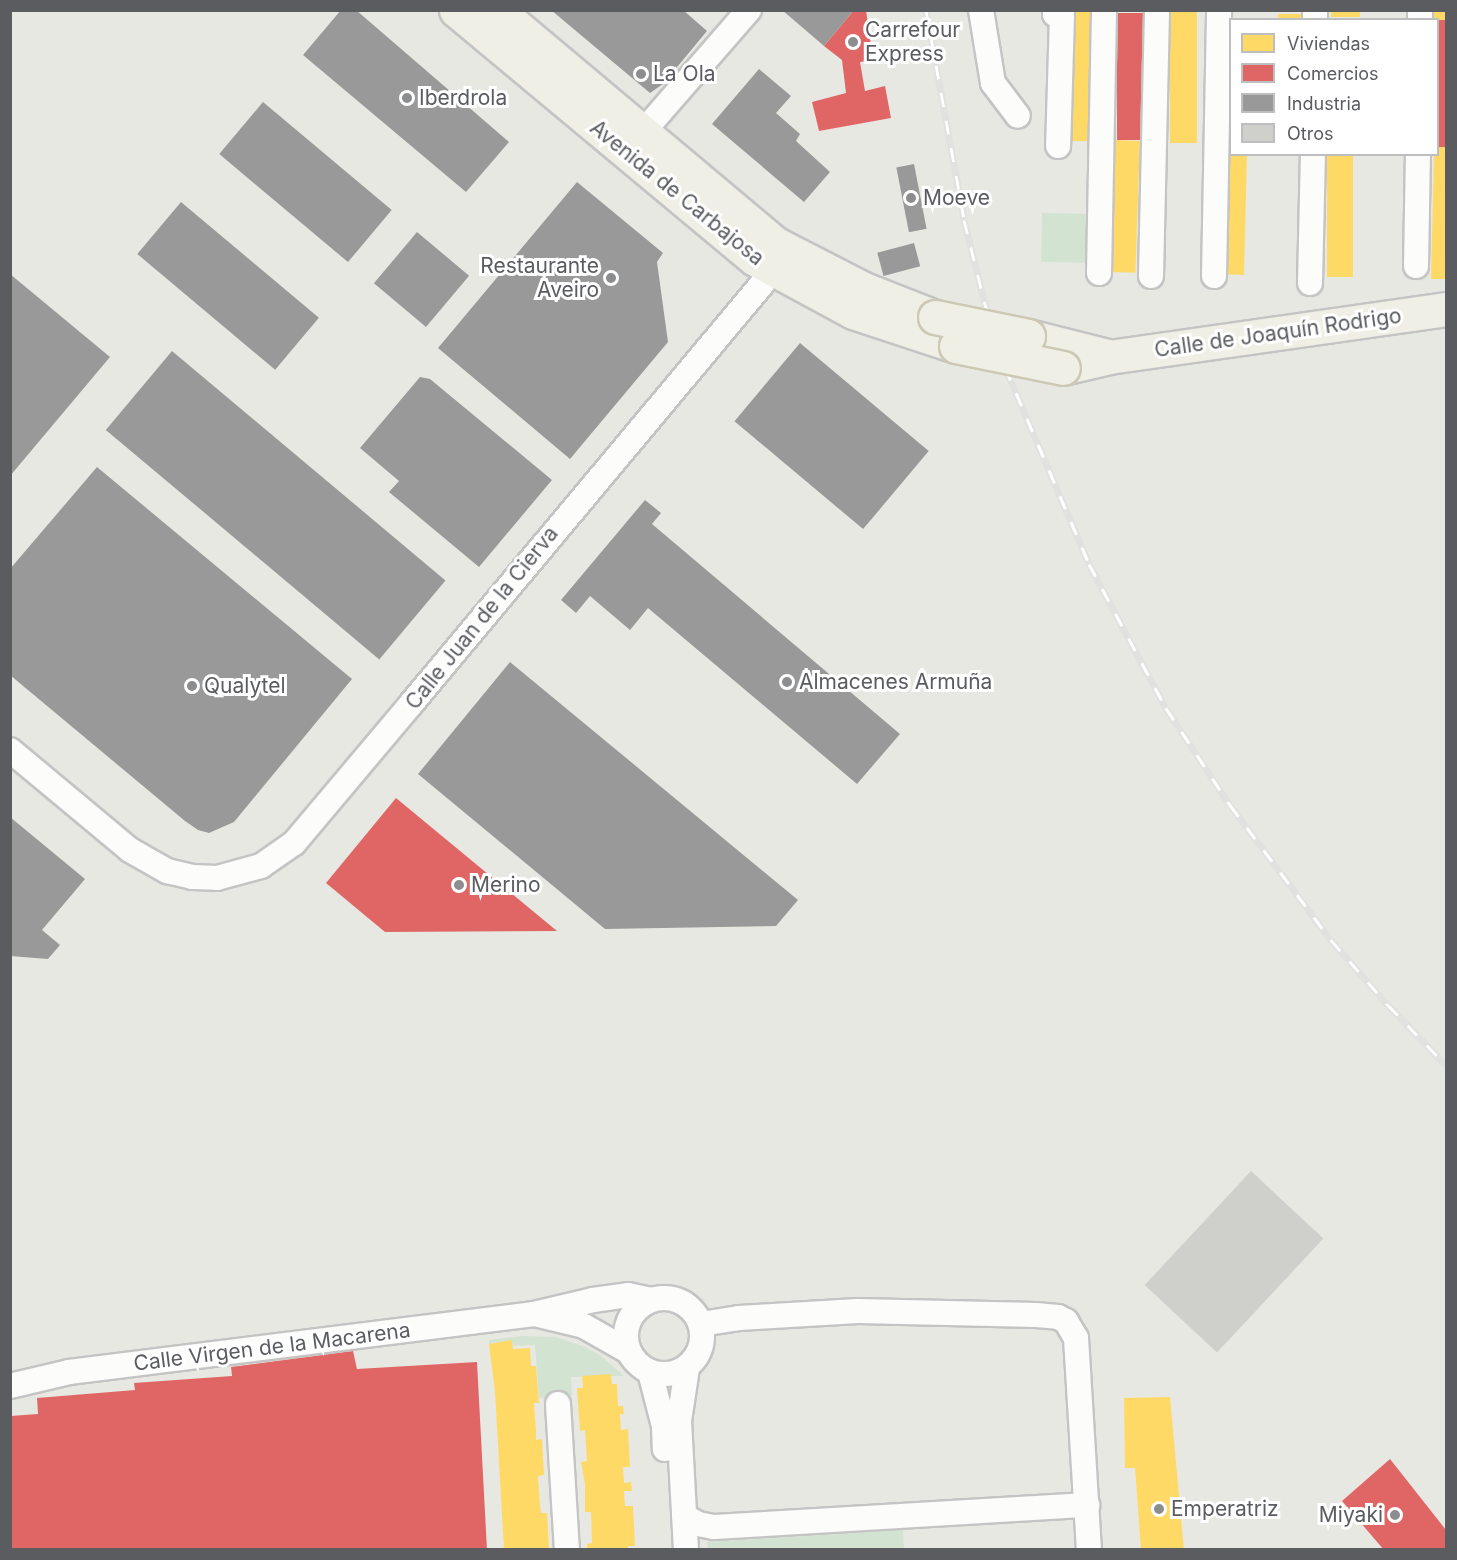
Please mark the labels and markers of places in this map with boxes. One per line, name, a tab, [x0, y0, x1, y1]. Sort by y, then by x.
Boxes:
place label: Carrefour Express	[865, 17, 960, 67]
marker: Carrefour Express	[846, 35, 860, 49]
place label: La Ola	[653, 61, 716, 87]
marker: La Ola	[634, 67, 648, 81]
place label: Iberdrola	[419, 85, 507, 111]
marker: Iberdrola	[400, 91, 414, 105]
place label: Moeve	[923, 185, 990, 211]
marker: Moeve	[904, 191, 918, 205]
place label: Restaurante Aveiro	[480, 253, 599, 303]
marker: Restaurante Aveiro	[604, 271, 618, 285]
place label: Almacenes Armuña	[799, 669, 992, 695]
place label: Qualytel	[204, 673, 286, 699]
marker: Almacenes Armuña	[780, 675, 794, 689]
marker: Qualytel	[185, 679, 199, 693]
place label: Merino	[471, 872, 541, 898]
marker: Merino	[452, 878, 466, 892]
place label: Emperatriz	[1171, 1496, 1279, 1522]
marker: Emperatriz	[1152, 1502, 1166, 1516]
place label: Miyaki	[1319, 1502, 1383, 1528]
marker: Miyaki	[1388, 1508, 1402, 1522]

